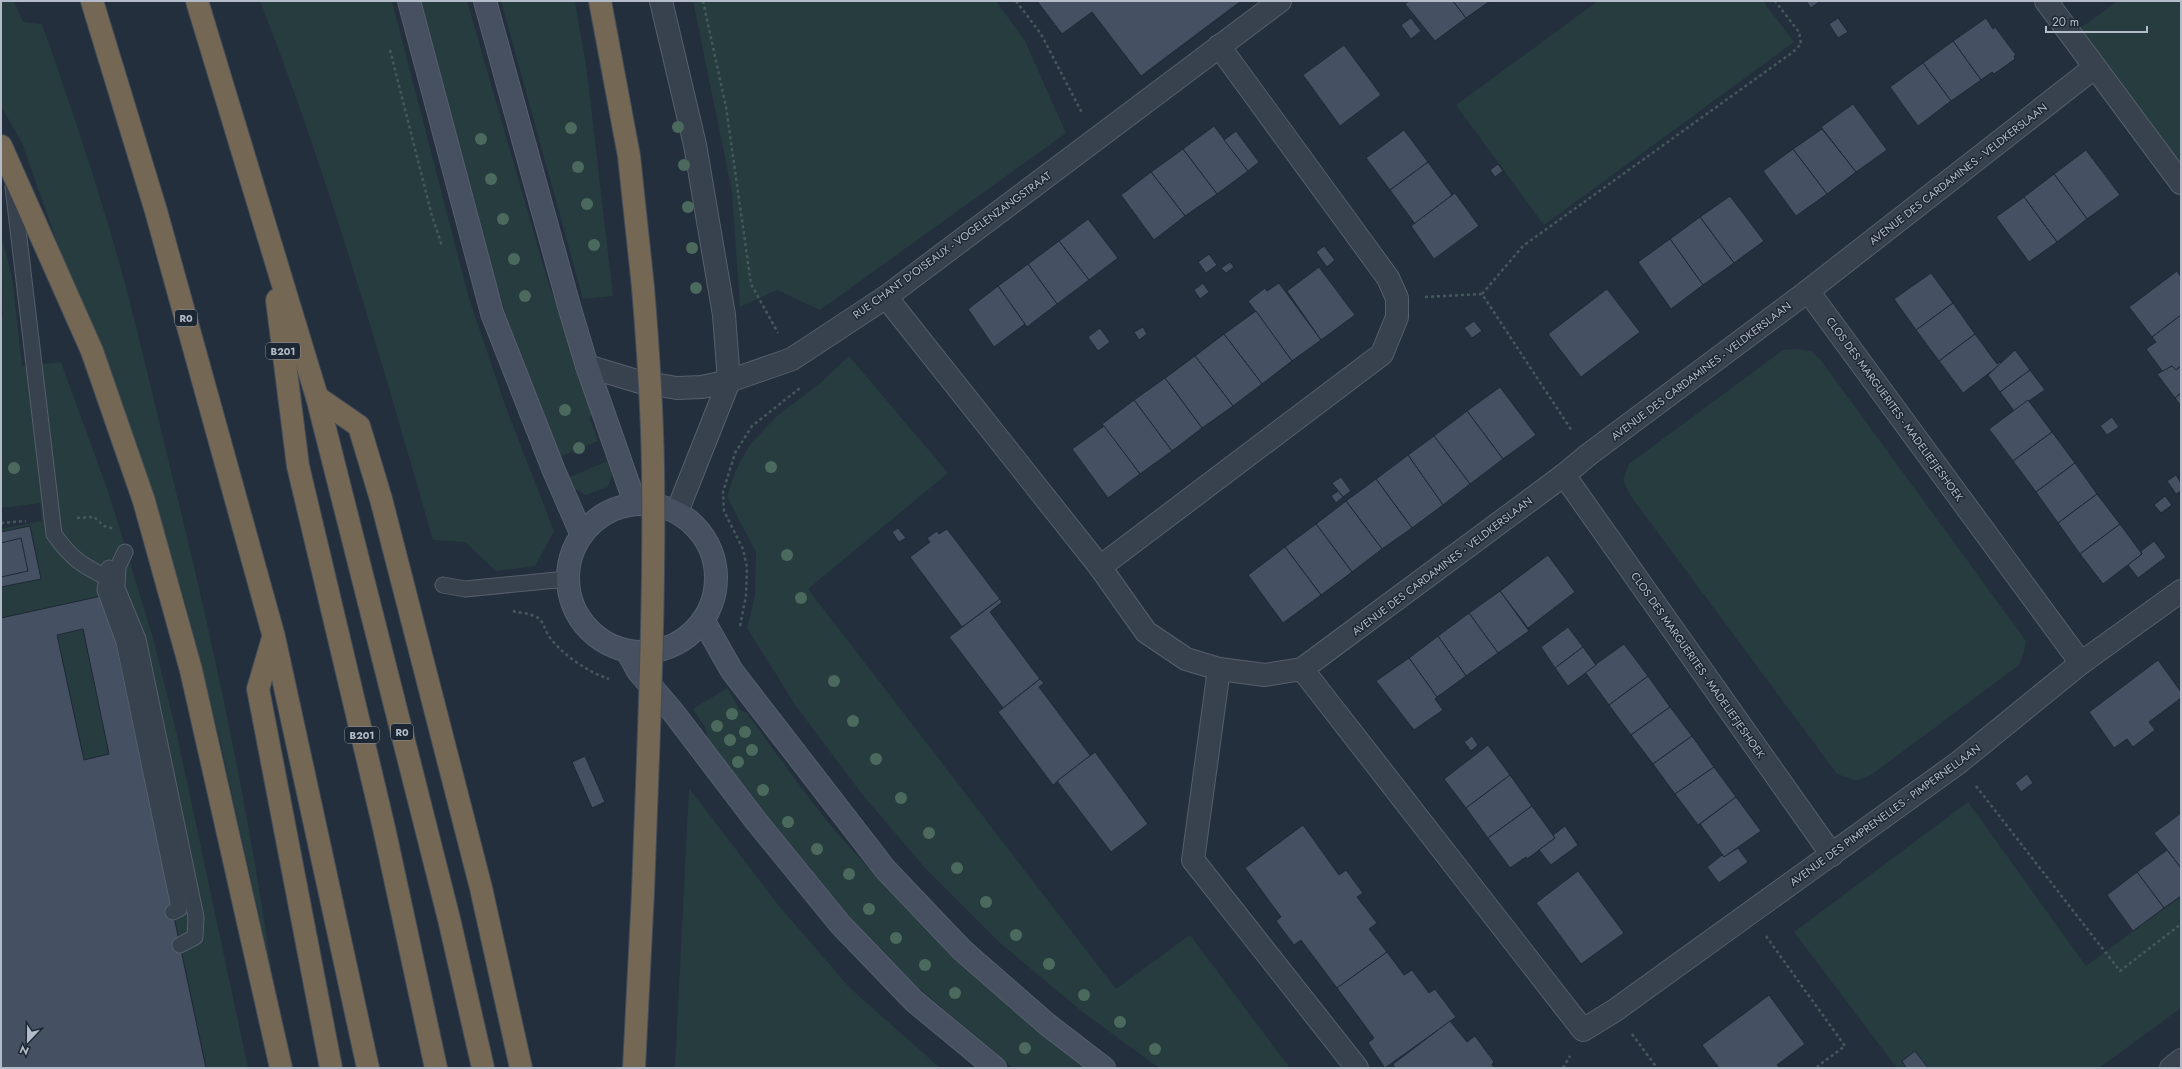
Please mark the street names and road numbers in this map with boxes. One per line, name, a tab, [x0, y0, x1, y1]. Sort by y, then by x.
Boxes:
street label: AVENUE DES CARDAMINES - VELDKERSLAAN	[1866, 99, 2050, 249]
street label: RUE CHANT D'OISEAUX - VOGELENZANGSTRAAT	[850, 168, 1054, 322]
street label: AVENUE DES CARDAMINES - VELDKERSLAAN	[1607, 298, 1795, 444]
road number: R0	[175, 310, 197, 326]
street label: CLOS DES MARGUERITES - MADELIEFJESHOEK	[1823, 314, 1968, 505]
road number: B201	[266, 343, 300, 359]
street label: AVENUE DES CARDAMINES - VELDKERSLAAN	[1348, 493, 1536, 639]
street label: CLOS DES MARGUERITES - MADELIEFJESHOEK	[1627, 569, 1769, 762]
road number: R0	[391, 724, 413, 740]
road number: B201	[345, 727, 379, 743]
street label: AVENUE DES PIMPRENELLES - PIMPERNELLAAN	[1786, 740, 1984, 890]

